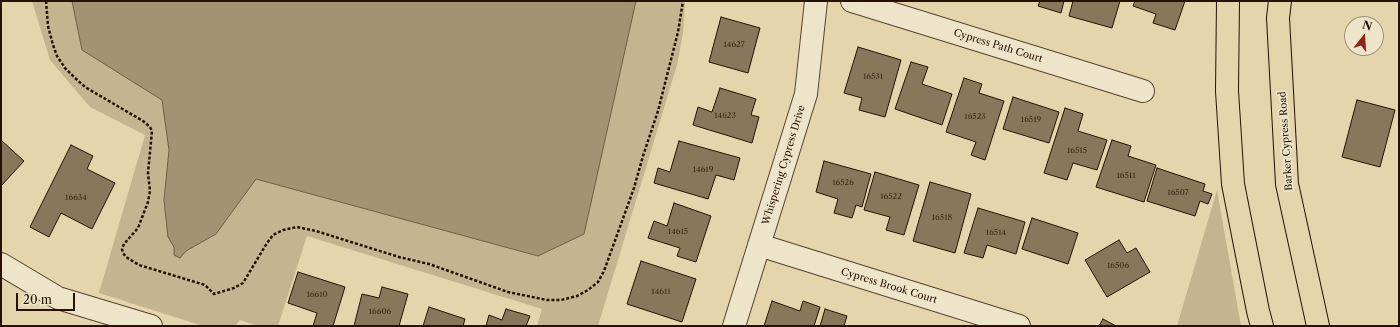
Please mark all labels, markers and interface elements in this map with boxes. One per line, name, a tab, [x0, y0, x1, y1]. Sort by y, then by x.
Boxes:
north arrow	[1344, 16, 1384, 56]
text: N	[1361, 17, 1374, 34]
street label: Cypress Path Court	[952, 27, 1044, 65]
house number: 14627	[723, 40, 745, 50]
house number: 16531	[863, 72, 883, 82]
street label: Barker Cypress Road	[1277, 91, 1295, 191]
street label: Whispering Cypress Drive	[760, 104, 808, 226]
house number: 14623	[714, 111, 736, 121]
house number: 16523	[964, 112, 986, 122]
house number: 16519	[1021, 115, 1041, 125]
house number: 16515	[1067, 146, 1087, 156]
house number: 14619	[693, 165, 713, 175]
house number: 16511	[1116, 171, 1136, 181]
house number: 16526	[832, 178, 854, 188]
house number: 16507	[1167, 188, 1189, 198]
house number: 16522	[880, 192, 902, 202]
house number: 16634	[65, 193, 87, 203]
house number: 16518	[932, 213, 952, 223]
house number: 14615	[668, 227, 688, 237]
house number: 16514	[986, 228, 1006, 238]
house number: 16506	[1107, 261, 1129, 271]
street label: Cypress Brook Court	[839, 266, 939, 306]
scale bar	[18, 285, 77, 311]
house number: 14611	[651, 287, 671, 297]
house number: 16610	[306, 290, 328, 300]
text: 20 m	[23, 292, 52, 307]
house number: 16606	[369, 307, 391, 317]

